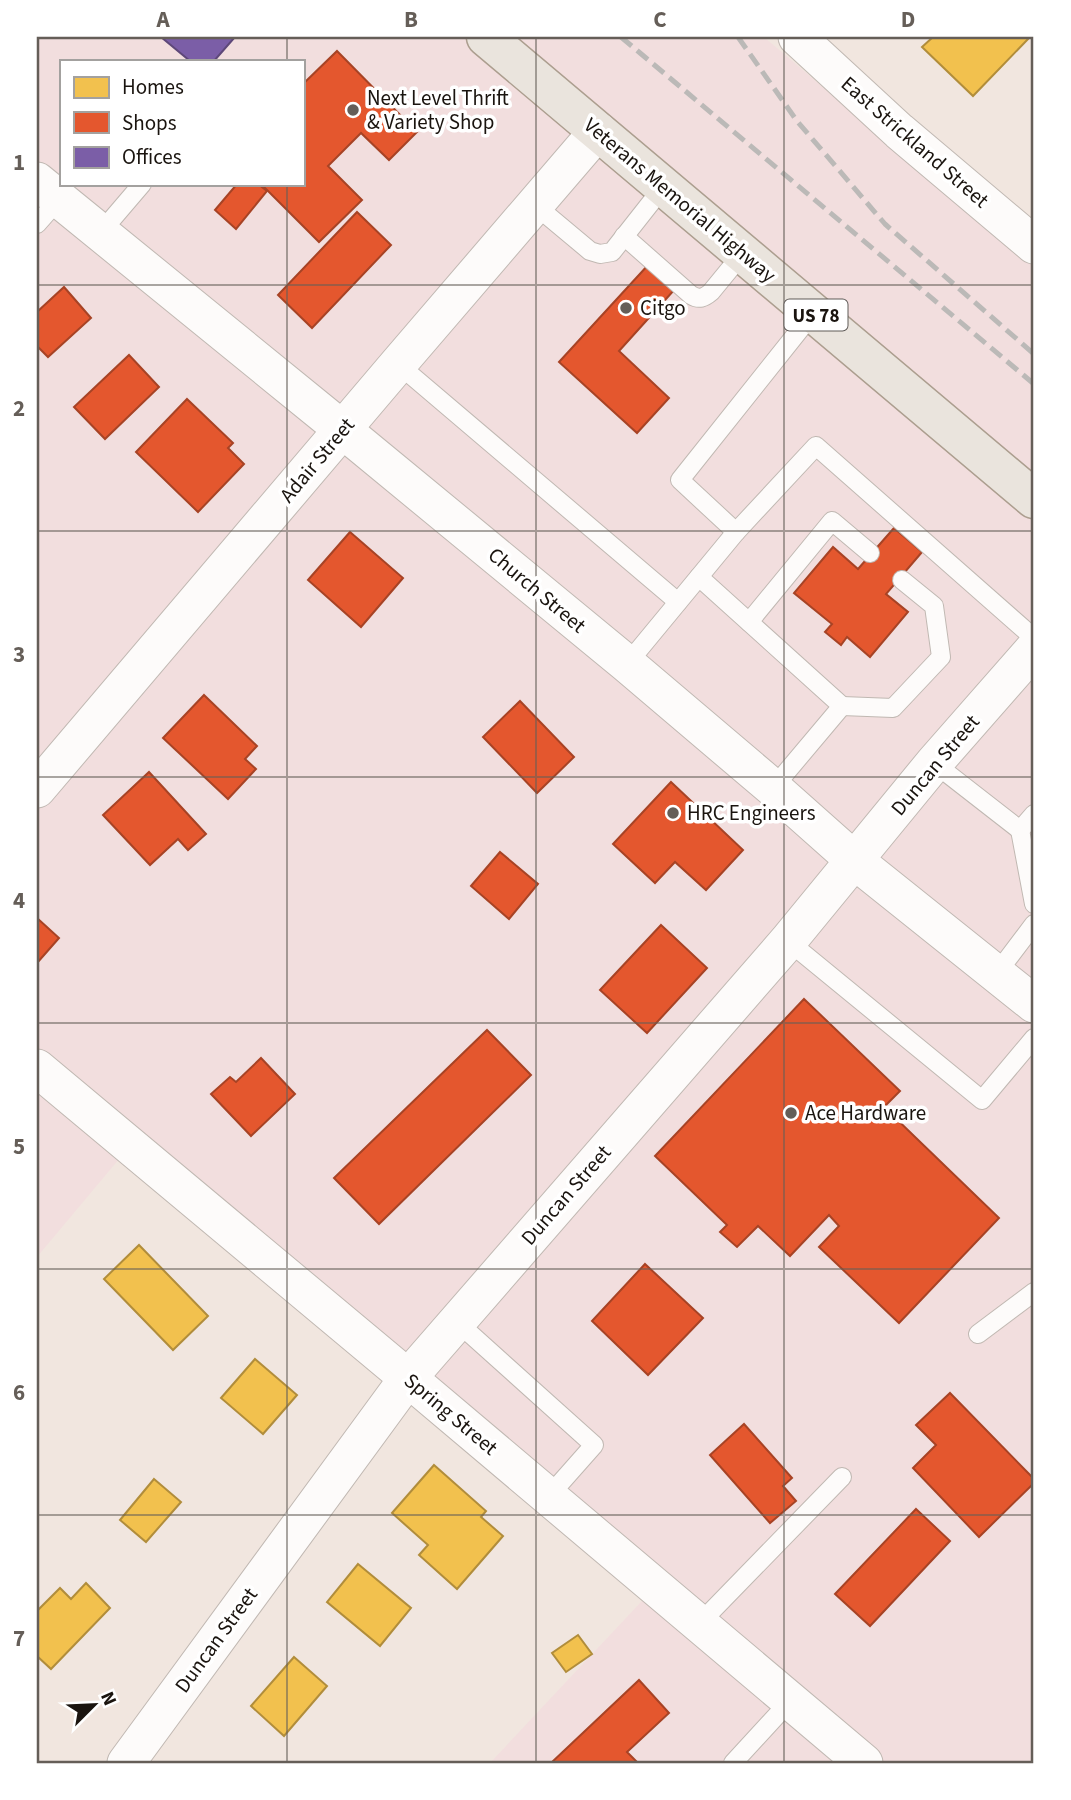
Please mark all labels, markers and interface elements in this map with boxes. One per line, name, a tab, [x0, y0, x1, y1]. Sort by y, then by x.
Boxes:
text: A	[155, 3, 170, 36]
text: B	[404, 3, 418, 36]
text: C	[653, 3, 667, 36]
text: D	[901, 3, 915, 36]
legend	[60, 60, 304, 186]
street label: East Strickland Street	[834, 69, 996, 215]
text: Homes	[122, 72, 184, 102]
place label: Next Level Thrift & Variety Shop	[367, 83, 509, 137]
marker: Next Level Thrift & Variety Shop	[345, 102, 361, 118]
text: Shops	[122, 108, 177, 138]
street label: Veterans Memorial Highway	[577, 110, 783, 290]
text: Offices	[122, 142, 182, 172]
text: 1	[13, 146, 25, 179]
place label: Citgo	[640, 293, 686, 323]
marker: Citgo	[618, 300, 634, 316]
road number: US 78	[784, 300, 848, 330]
text: 2	[13, 392, 25, 425]
street label: Adair Street	[272, 411, 362, 509]
street label: Church Street	[481, 540, 593, 640]
text: 3	[13, 638, 25, 671]
street label: Duncan Street	[884, 708, 986, 822]
place label: HRC Engineers	[687, 798, 816, 828]
marker: HRC Engineers	[665, 805, 681, 821]
text: 4	[13, 884, 25, 917]
place label: Ace Hardware	[805, 1098, 926, 1128]
marker: Ace Hardware	[783, 1105, 799, 1121]
text: 5	[13, 1130, 25, 1163]
street label: Duncan Street	[514, 1138, 618, 1252]
street label: Spring Street	[398, 1366, 504, 1462]
text: 6	[13, 1376, 25, 1409]
street label: Duncan Street	[167, 1581, 265, 1699]
text: 7	[13, 1622, 25, 1655]
north arrow	[60, 1671, 130, 1741]
text: N	[93, 1687, 123, 1710]

